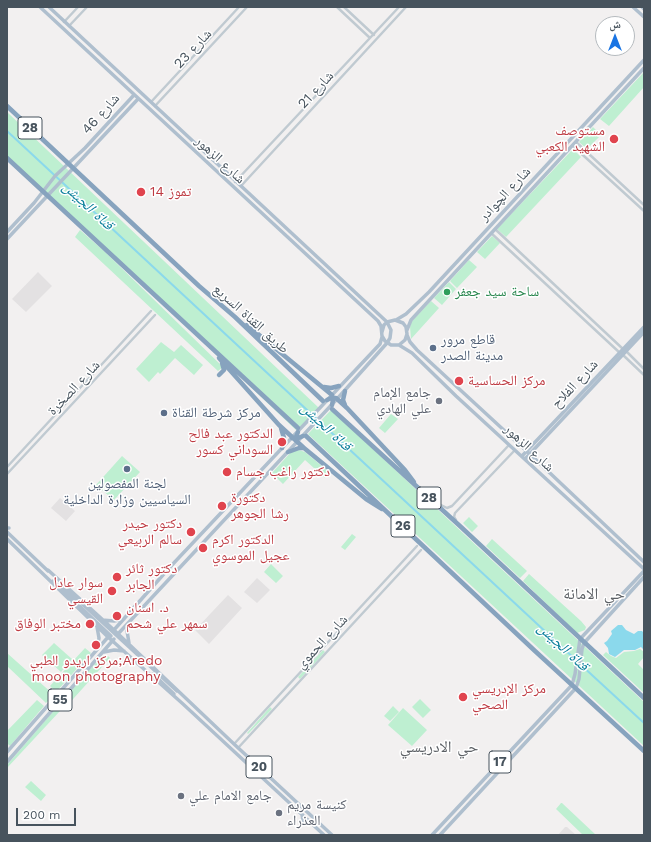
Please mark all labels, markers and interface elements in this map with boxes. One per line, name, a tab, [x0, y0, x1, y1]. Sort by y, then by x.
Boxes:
north arrow	[595, 16, 635, 56]
text: ش	[609, 18, 621, 31]
street label: شارع 23	[171, 26, 215, 72]
street label: شارع 21	[295, 68, 337, 112]
street label: شارع 46	[79, 90, 123, 138]
road number: 28	[18, 117, 42, 139]
place label: مستوصف الشهيد الكعبي	[535, 123, 605, 156]
street label: شارع الزهور	[191, 133, 249, 187]
marker: مستوصف الشهيد الكعبي	[608, 133, 620, 145]
street label: شارع الچوادر	[476, 163, 534, 225]
water label: قناة الجيش	[59, 178, 117, 234]
place label: 14 تموز	[150, 184, 191, 200]
marker: 14 تموز	[135, 186, 147, 198]
street label: طريق القناة السريع	[210, 281, 292, 357]
place label: ساحة سيد جعفر	[455, 284, 539, 300]
marker: ساحة سيد جعفر	[442, 287, 452, 297]
place label: قاطع مرور مدينة الصدر	[441, 332, 503, 364]
marker: قاطع مرور مدينة الصدر	[428, 343, 438, 353]
street label: شارع الفلاح	[548, 356, 602, 412]
street label: شارع الصخرة	[44, 357, 104, 419]
place label: مركز الحساسية	[468, 373, 545, 389]
marker: مركز الحساسية	[453, 375, 465, 387]
place label: جامع الإمام علي الهادي	[373, 385, 431, 418]
marker: جامع الإمام علي الهادي	[434, 396, 444, 406]
water label: قناة الجيش	[297, 399, 355, 455]
place label: مركز شرطة القناة	[172, 405, 261, 421]
marker: مركز شرطة القناة	[159, 408, 169, 418]
street label: شارع الزهور	[500, 421, 558, 475]
place label: الدكتور عبد فالح السوداني كسور	[188, 426, 273, 458]
marker: الدكتور عبد فالح السوداني كسور	[276, 436, 288, 448]
marker: لجنة المفصولين السياسيين وزارة الداخلية	[122, 464, 132, 474]
place label: دكتور راغب جسام	[236, 464, 330, 480]
marker: دكتور راغب جسام	[221, 466, 233, 478]
place label: لجنة المفصولين السياسيين وزارة الداخلية	[63, 476, 191, 508]
road number: 28	[417, 487, 441, 509]
place label: دكتورة رشا الجوهر	[231, 490, 289, 522]
marker: دكتورة رشا الجوهر	[216, 500, 228, 512]
road number: 26	[391, 515, 415, 537]
place label: دكتور حيدر سالم الربيعي	[118, 516, 182, 548]
marker: دكتور حيدر سالم الربيعي	[185, 526, 197, 538]
place label: الدكتور اكرم عجيل الموسوي	[212, 532, 290, 564]
marker: الدكتور اكرم عجيل الموسوي	[197, 542, 209, 554]
place label: دكتور ثائر الجابر	[126, 561, 177, 594]
marker: دكتور ثائر الجابر	[111, 571, 123, 583]
place label: سوار عادل القيسي	[49, 575, 103, 608]
district label: حي الامانة	[563, 584, 625, 604]
marker: سوار عادل القيسي	[106, 585, 118, 597]
place label: د. اسنان سمهر علي شحم	[126, 600, 208, 632]
marker: د. اسنان سمهر علي شحم	[111, 610, 123, 622]
street label: شارع الحموي	[293, 611, 351, 673]
place label: مختبر الوفاق	[14, 616, 81, 632]
marker: مختبر الوفاق	[84, 618, 96, 630]
water label: قناة الجيش	[534, 619, 592, 675]
marker: مركز اريدو الطبي;Aredo moon photography	[90, 639, 102, 651]
place label: مركز اريدو الطبي;Aredo moon photography	[30, 653, 162, 686]
place label: مركز الإدريسي الصحي	[472, 681, 546, 714]
road number: 55	[48, 689, 72, 711]
marker: مركز الإدريسي الصحي	[457, 691, 469, 703]
district label: حي الادريسي	[400, 737, 478, 757]
road number: 17	[489, 751, 511, 773]
road number: 20	[246, 756, 272, 778]
place label: جامع الامام علي	[189, 788, 272, 804]
marker: جامع الامام علي	[176, 791, 186, 801]
place label: كنيسة مريم العذراء	[287, 797, 347, 830]
scale bar	[18, 800, 78, 826]
text: 200 m	[23, 808, 60, 822]
marker: كنيسة مريم العذراء	[274, 808, 284, 818]

